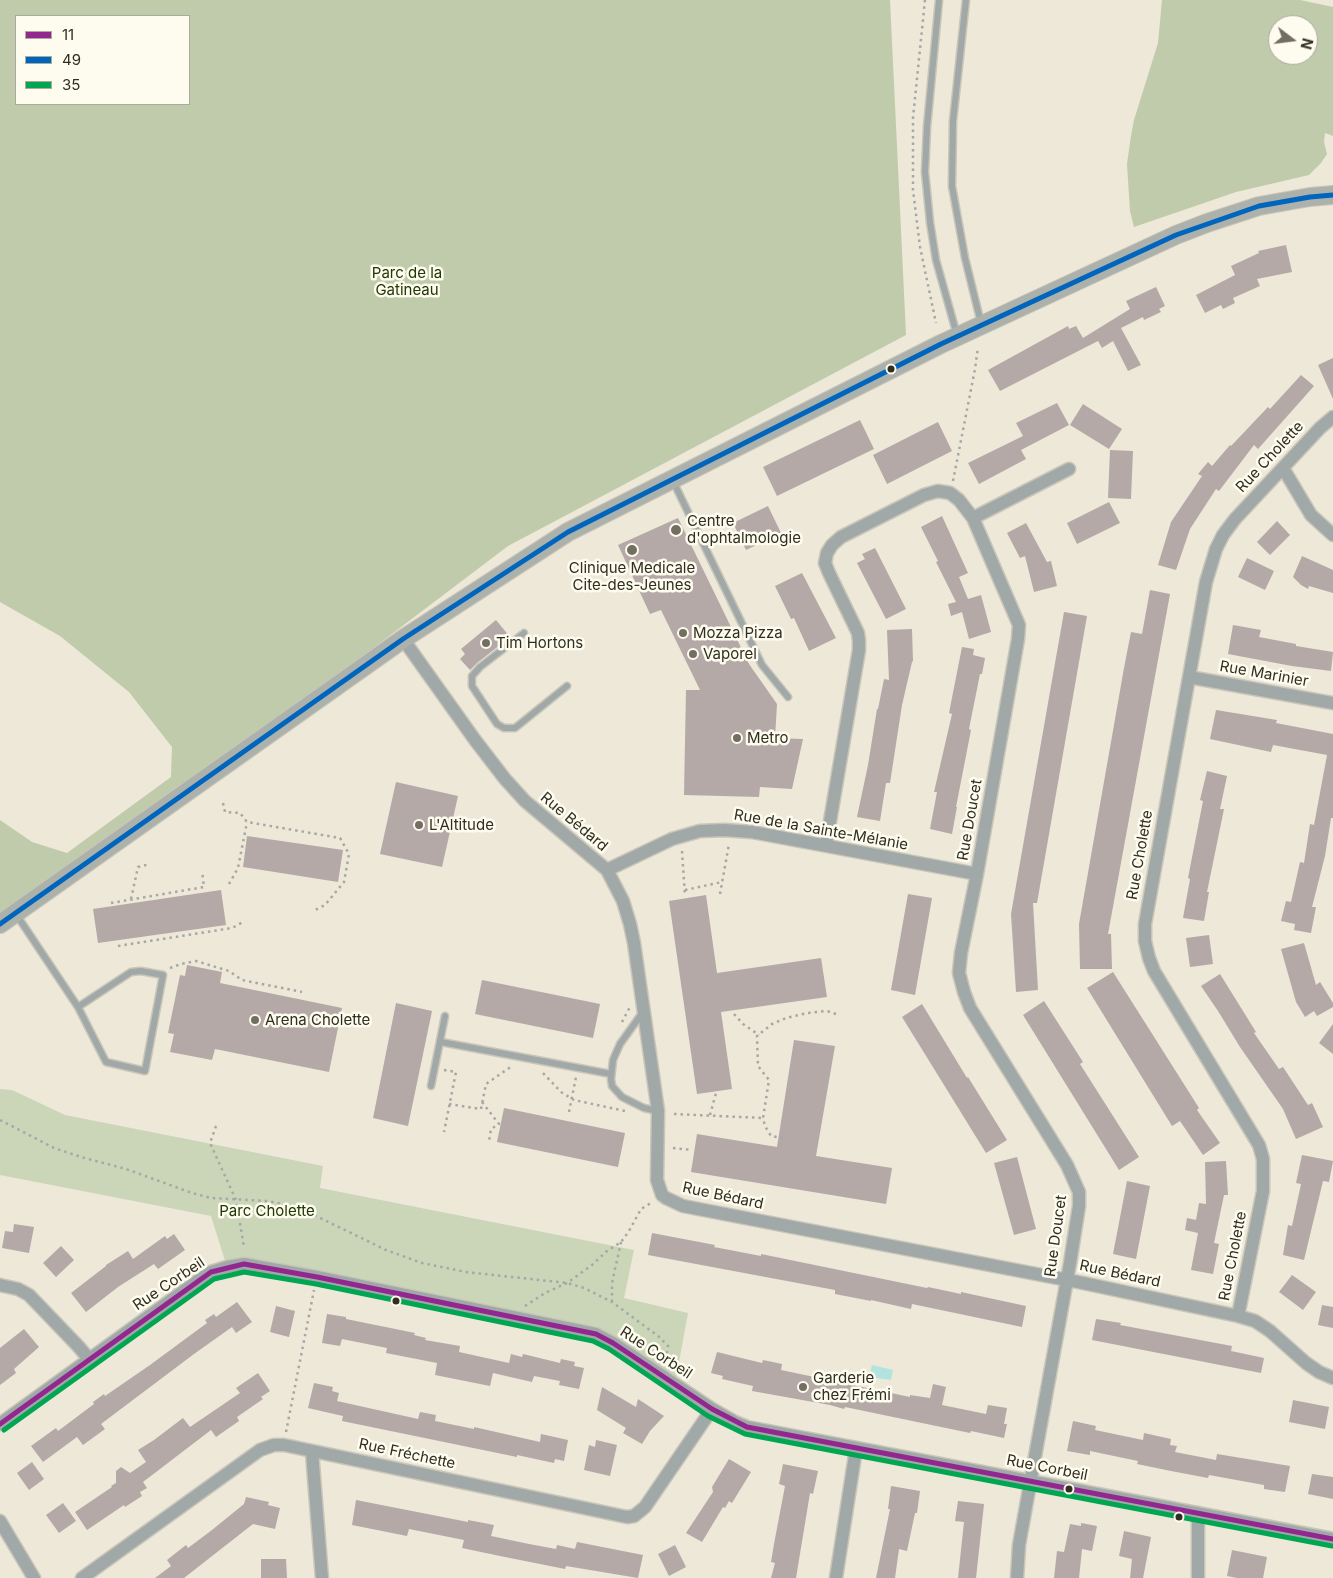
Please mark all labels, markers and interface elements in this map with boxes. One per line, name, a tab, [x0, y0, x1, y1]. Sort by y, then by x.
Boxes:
legend	[15, 15, 190, 105]
north arrow	[1268, 15, 1318, 65]
text: 11	[62, 25, 74, 44]
text: N	[1297, 36, 1317, 51]
text: 49	[62, 50, 81, 69]
text: 35	[62, 75, 80, 94]
park label: Parc de la Gatineau	[372, 264, 442, 299]
unlabelled marker	[886, 364, 896, 374]
street label: Rue Cholette	[1232, 418, 1308, 496]
place label: Centre d'ophtalmologie	[687, 512, 801, 547]
marker: Centre d'ophtalmologie	[669, 523, 683, 537]
marker: Clinique Medicale Cite-des-Jeunes	[625, 543, 639, 557]
place label: Clinique Medicale Cite-des-Jeunes	[569, 559, 695, 594]
place label: Mozza Pizza	[693, 624, 783, 642]
marker: Mozza Pizza	[677, 627, 689, 639]
place label: Tim Hortons	[496, 634, 583, 652]
marker: Tim Hortons	[480, 637, 492, 649]
place label: Vaporel	[703, 645, 757, 663]
marker: Vaporel	[687, 648, 699, 660]
street label: Rue Marinier	[1218, 657, 1310, 691]
place label: Metro	[747, 729, 789, 747]
marker: Metro	[731, 732, 743, 744]
street label: Rue Doucet	[954, 778, 986, 862]
street label: Rue Bédard	[537, 789, 611, 855]
street label: Rue de la Sainte-Mélanie	[733, 806, 909, 854]
street label: Rue Cholette	[1123, 809, 1157, 901]
place label: L'Altitude	[429, 816, 494, 834]
marker: L'Altitude	[413, 819, 425, 831]
place label: Arena Cholette	[265, 1011, 370, 1029]
marker: Arena Cholette	[249, 1014, 261, 1026]
street label: Rue Bédard	[681, 1179, 765, 1213]
street label: Rue Doucet	[1041, 1194, 1071, 1278]
park label: Parc Cholette	[219, 1202, 315, 1220]
street label: Rue Cholette	[1216, 1210, 1250, 1302]
street label: Rue Corbeil	[130, 1253, 208, 1315]
street label: Rue Bédard	[1078, 1257, 1162, 1291]
unlabelled marker	[391, 1296, 401, 1306]
street label: Rue Corbeil	[616, 1323, 696, 1383]
place label: Garderie chez Frémi	[813, 1369, 891, 1404]
marker: Garderie chez Frémi	[797, 1381, 809, 1393]
street label: Rue Fréchette	[357, 1435, 457, 1473]
street label: Rue Corbeil	[1005, 1451, 1089, 1485]
unlabelled marker	[1064, 1484, 1074, 1494]
unlabelled marker	[1174, 1512, 1184, 1522]

